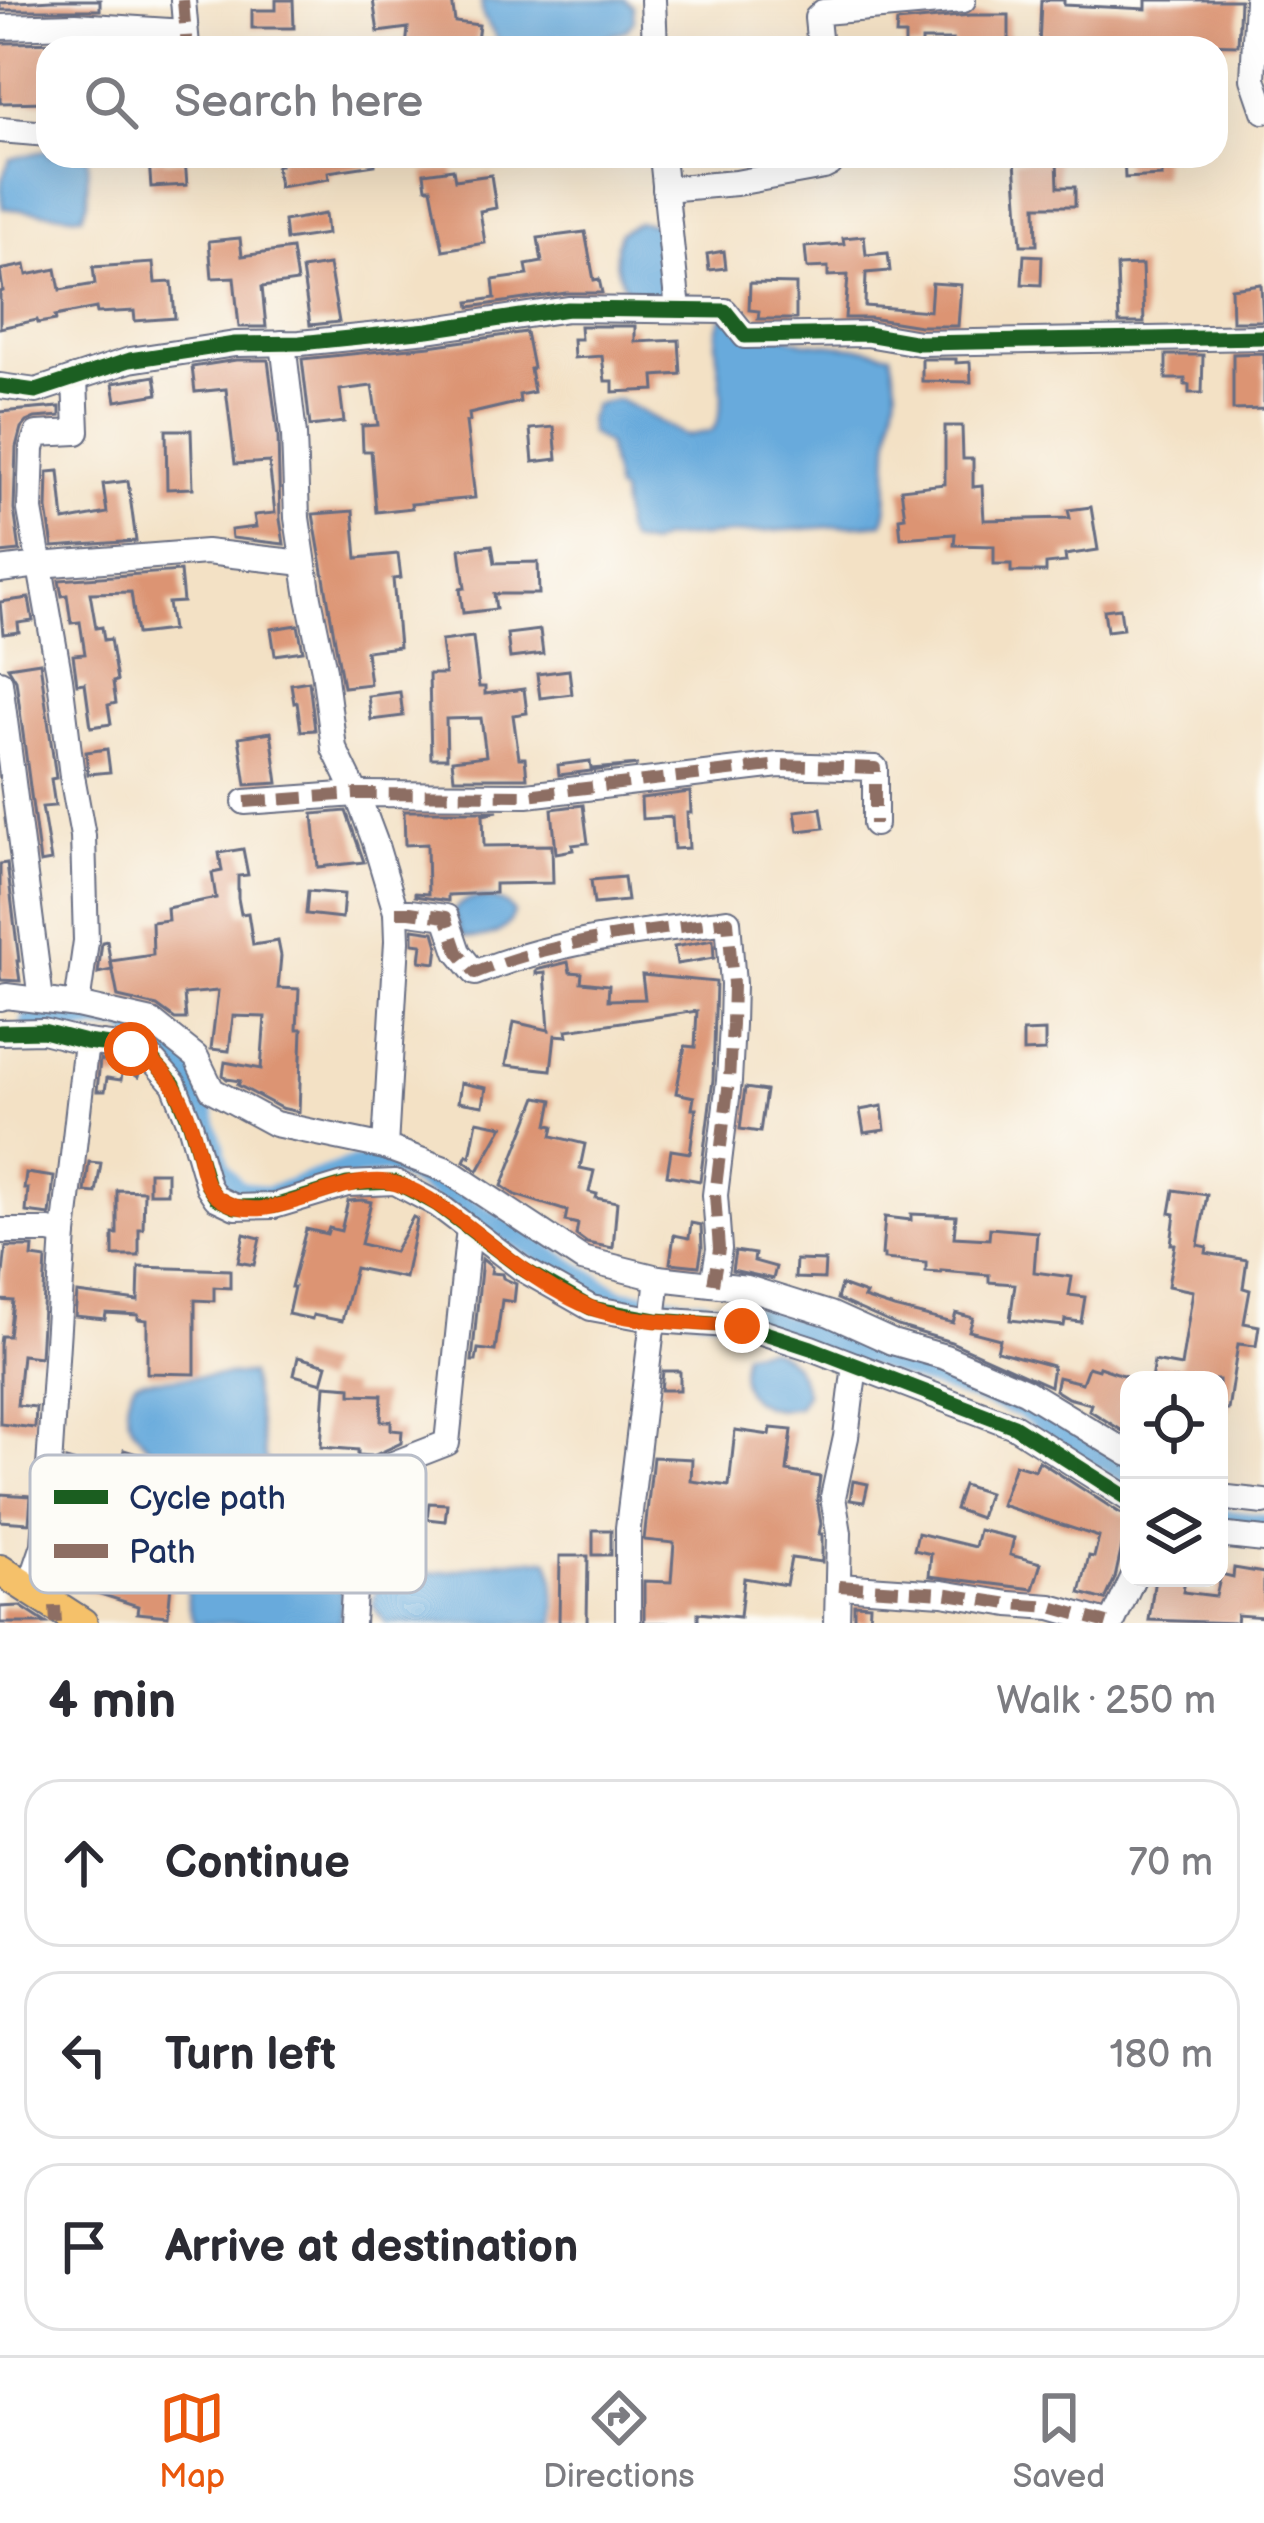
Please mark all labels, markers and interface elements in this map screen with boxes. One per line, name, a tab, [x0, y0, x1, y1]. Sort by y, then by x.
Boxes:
search box	[36, 36, 1228, 168]
icon: search	[78, 69, 144, 135]
text: Search here	[174, 75, 423, 130]
route start	[104, 1022, 158, 1076]
route end	[715, 1299, 769, 1353]
map controls	[1120, 1371, 1228, 1587]
button: locate	[1120, 1371, 1228, 1479]
legend	[30, 1455, 426, 1593]
text: Cycle path	[129, 1479, 286, 1519]
button: layers	[1120, 1479, 1228, 1587]
text: Path	[129, 1533, 196, 1573]
text: 4 min	[48, 1671, 176, 1732]
text: Walk · 250 m	[996, 1678, 1216, 1725]
icon: ahead	[51, 1830, 117, 1896]
text: Continue	[165, 1836, 350, 1891]
text: 70 m	[1128, 1840, 1213, 1887]
icon: left	[51, 2022, 117, 2088]
text: Turn left	[165, 2028, 336, 2083]
text: 180 m	[1109, 2032, 1213, 2079]
icon: arrive	[51, 2214, 117, 2280]
text: Arrive at destination	[165, 2220, 578, 2275]
tab: Map	[159, 2385, 225, 2497]
tab: Directions	[543, 2385, 695, 2497]
tab: Saved	[1012, 2385, 1105, 2497]

